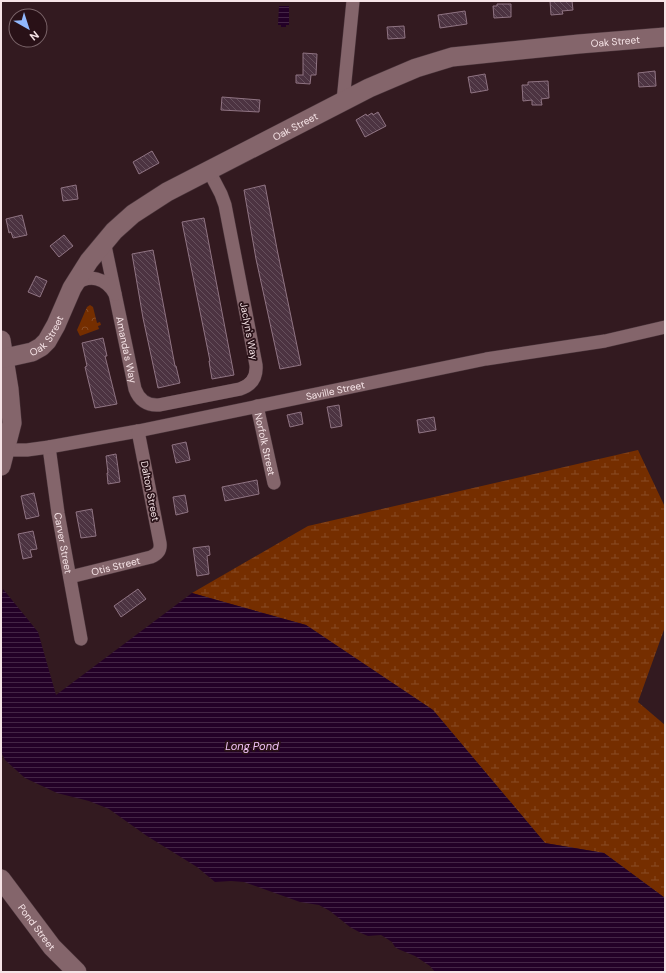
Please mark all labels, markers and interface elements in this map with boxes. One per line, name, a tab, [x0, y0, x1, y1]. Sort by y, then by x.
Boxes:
north arrow	[8, 8, 48, 48]
text: N	[27, 28, 42, 44]
street label: Oak Street	[590, 33, 640, 50]
street label: Oak Street	[270, 109, 320, 143]
street label: Jaclyn's Way	[237, 301, 261, 361]
street label: Oak Street	[27, 313, 66, 359]
street label: Amanda's Way	[113, 315, 140, 385]
street label: Saville Street	[305, 378, 366, 403]
street label: Norfolk Street	[252, 411, 279, 477]
street label: Dalton Street	[138, 460, 162, 522]
street label: Carver Street	[52, 511, 75, 575]
street label: Otis Street	[90, 553, 142, 578]
water label: Long Pond	[225, 739, 279, 753]
street label: Pond Street	[15, 901, 58, 953]

